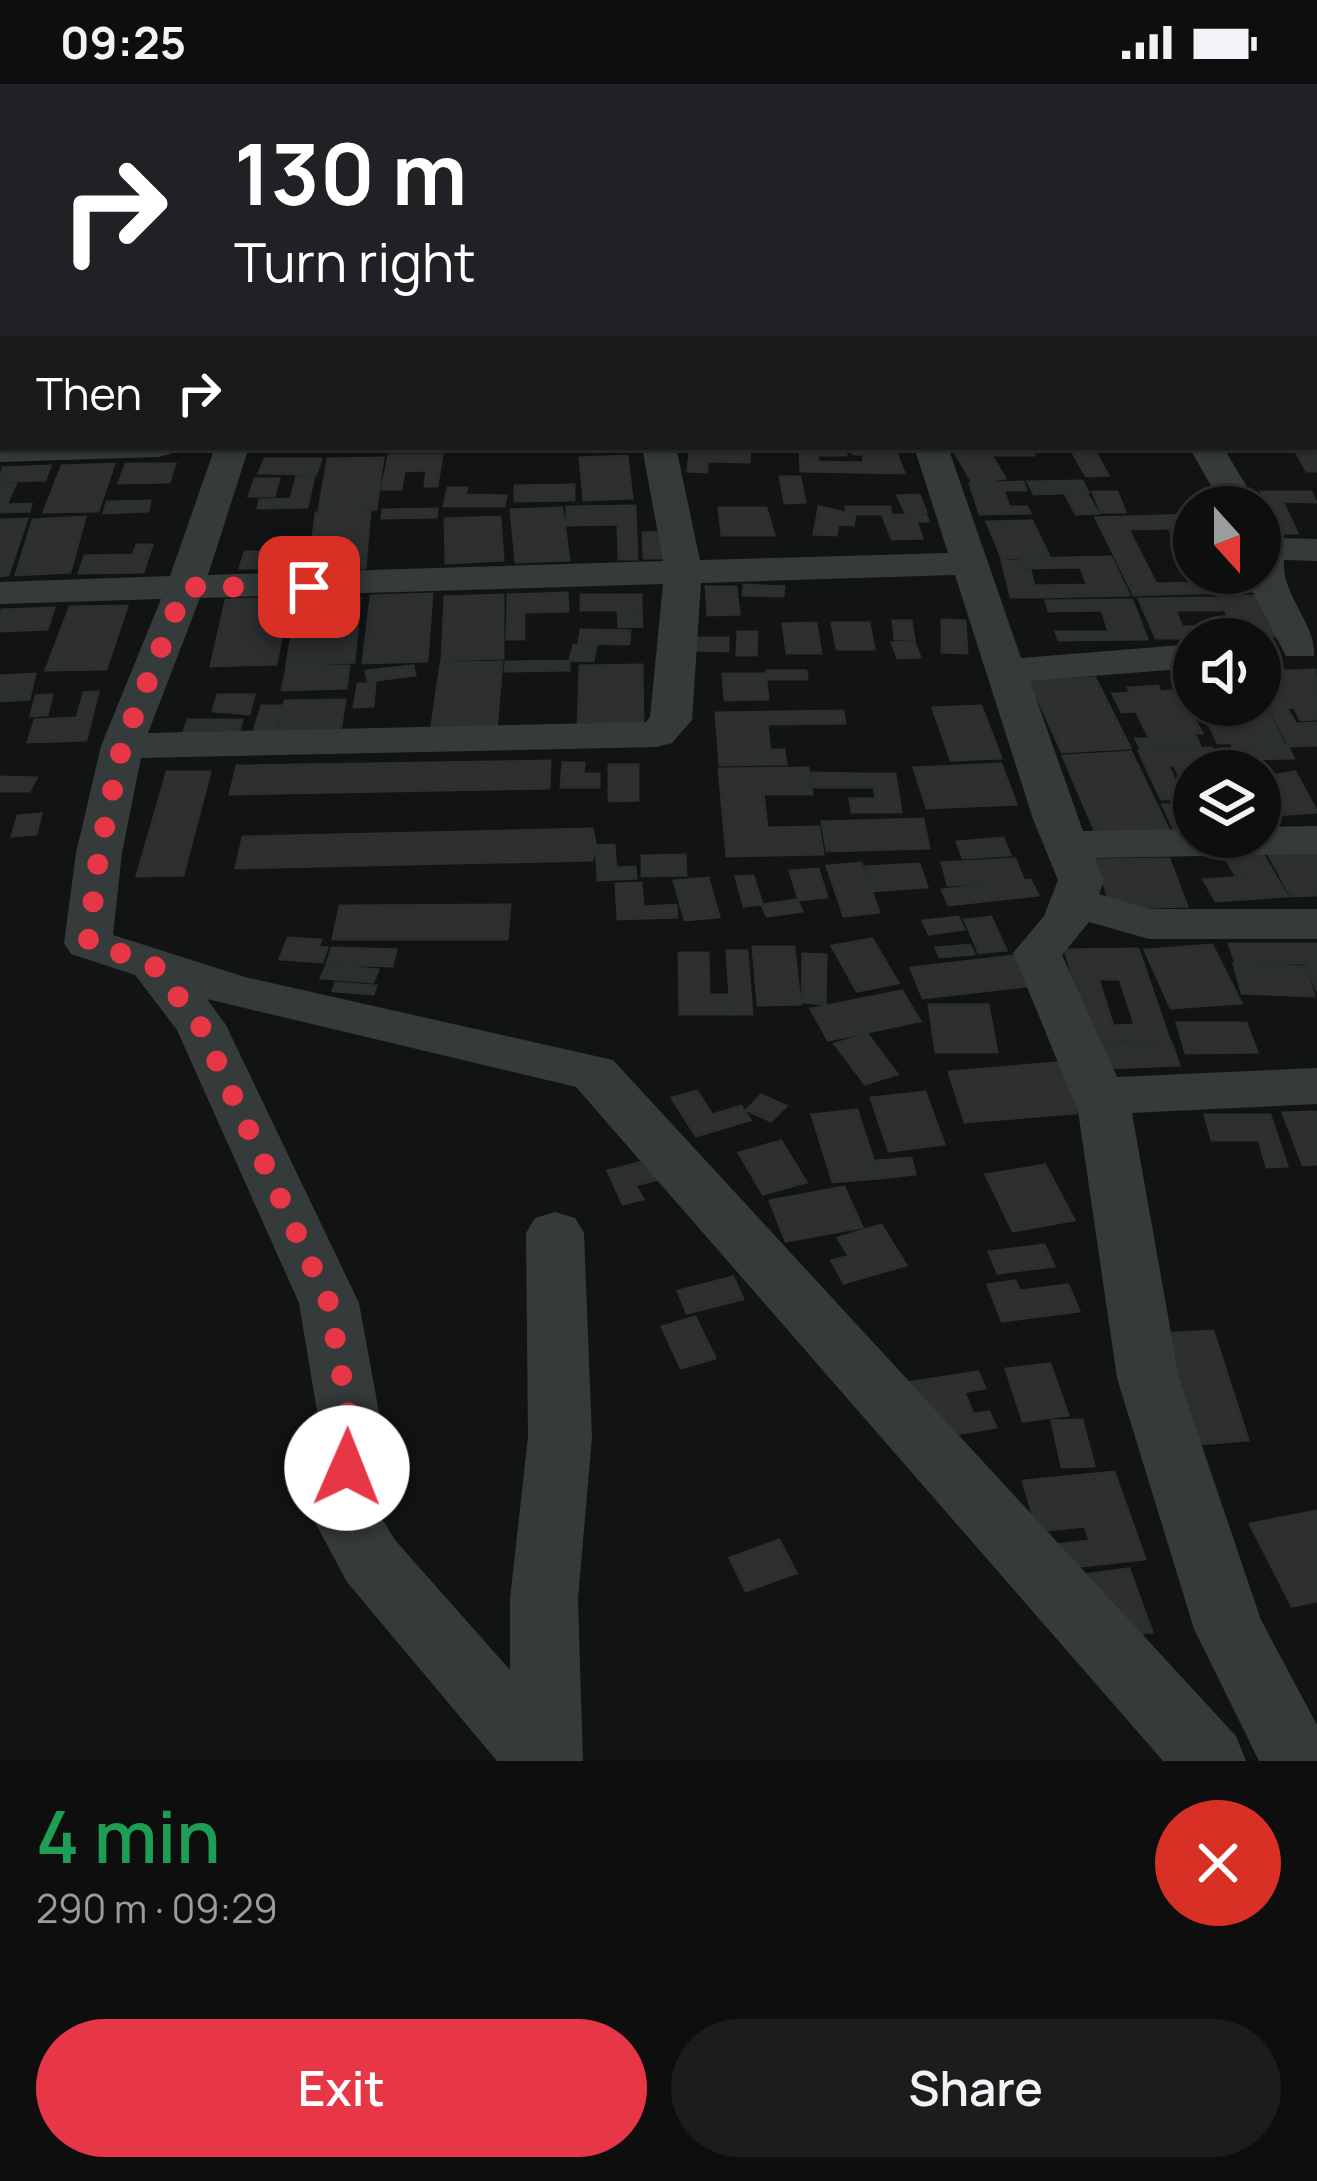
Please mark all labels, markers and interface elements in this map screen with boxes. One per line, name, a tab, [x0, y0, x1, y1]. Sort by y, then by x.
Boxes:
text: 09:25	[60, 11, 186, 73]
text: 130 m	[234, 115, 467, 230]
icon: right	[36, 132, 192, 288]
text: Turn right	[234, 224, 476, 298]
icon: right	[166, 360, 232, 426]
text: Then	[36, 362, 142, 424]
north arrow	[1173, 486, 1281, 594]
map controls	[1173, 486, 1281, 858]
pin	[258, 536, 360, 638]
icon: arrive	[276, 554, 342, 620]
button: sound	[1173, 618, 1281, 726]
button: layers	[1173, 750, 1281, 858]
position arrow	[284, 1405, 410, 1531]
text: 4 min	[36, 1786, 221, 1885]
button: close	[1155, 1800, 1281, 1926]
text: 290 m · 09:29	[36, 1881, 278, 1935]
button: Exit	[36, 2019, 647, 2157]
button: Share	[671, 2019, 1281, 2157]

